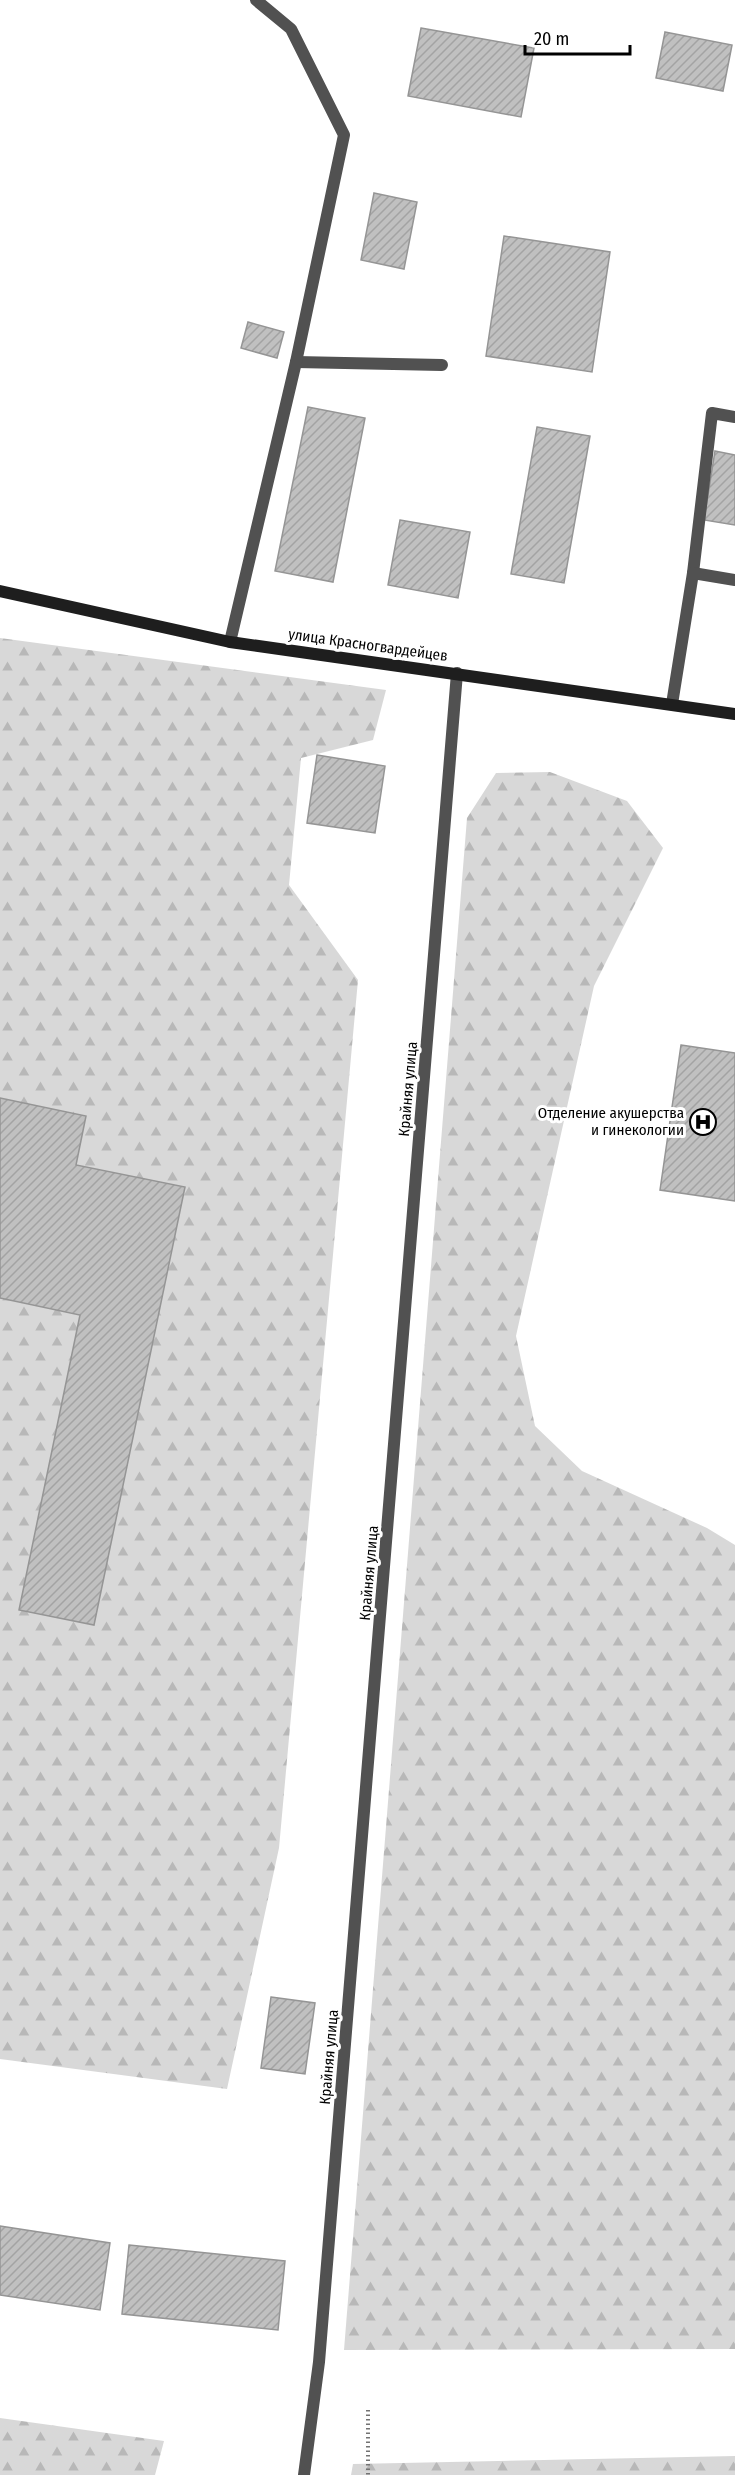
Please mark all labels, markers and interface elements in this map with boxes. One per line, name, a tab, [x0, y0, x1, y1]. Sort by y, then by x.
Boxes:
scale bar	[525, 18, 630, 56]
text: 20 m	[534, 28, 569, 50]
street label: улица Красногвардейцев	[287, 625, 449, 665]
street label: Крайняя улица	[395, 1041, 421, 1137]
place label: Отделение акушерства и гинекологии	[538, 1104, 684, 1139]
hospital icon: Отделение акушерства и гинекологии	[688, 1107, 718, 1137]
street label: Крайняя улица	[356, 1525, 382, 1621]
street label: Крайняя улица	[316, 2009, 342, 2105]

